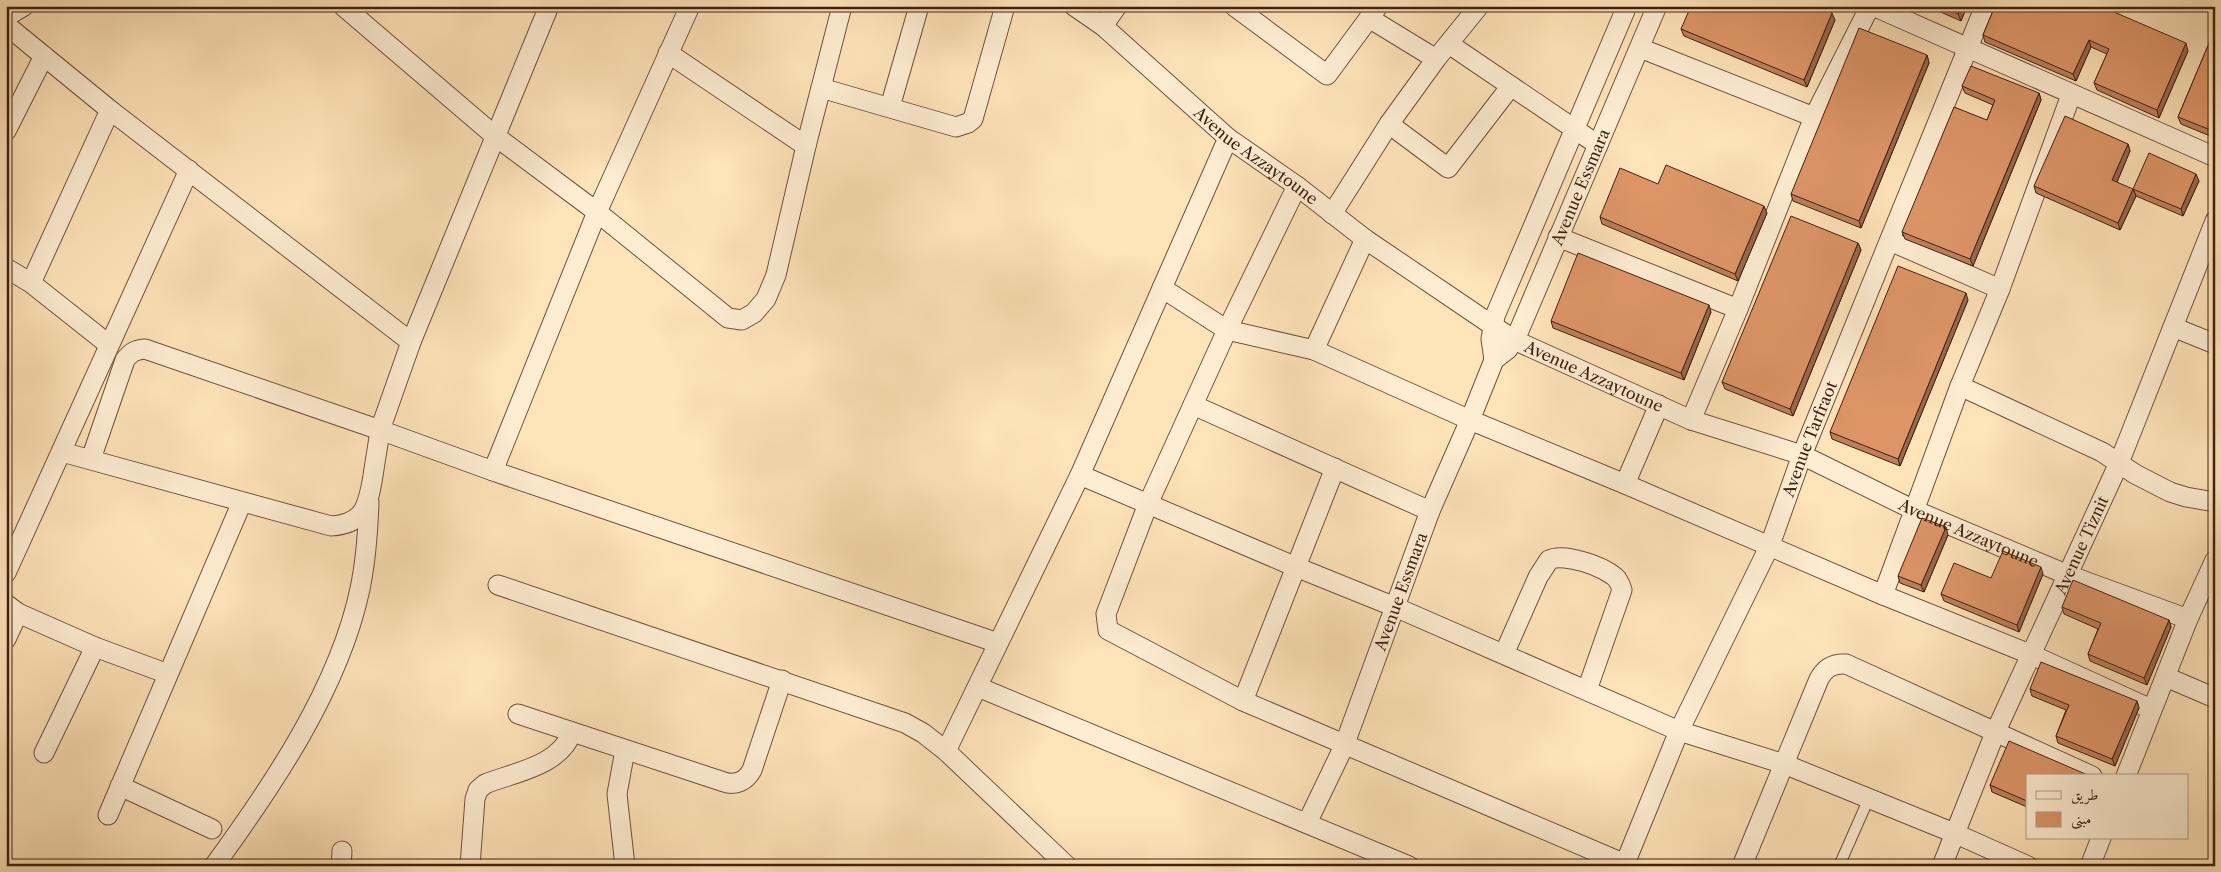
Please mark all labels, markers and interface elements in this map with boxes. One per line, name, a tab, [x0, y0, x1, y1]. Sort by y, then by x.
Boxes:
street label: Avenue Azzaytoune	[1189, 102, 1322, 209]
street label: Avenue Essmara	[1546, 125, 1614, 249]
street label: Avenue Azzaytoune	[1520, 336, 1666, 416]
street label: Avenue Tarfraot	[1778, 378, 1841, 501]
street label: Avenue Tiznit	[2050, 492, 2113, 598]
street label: Avenue Azzaytoune	[1894, 494, 2042, 571]
street label: Avenue Essmara	[1369, 529, 1432, 654]
legend	[2026, 774, 2188, 840]
text: طريق	[2071, 785, 2098, 805]
text: مبنى	[2071, 809, 2091, 830]

